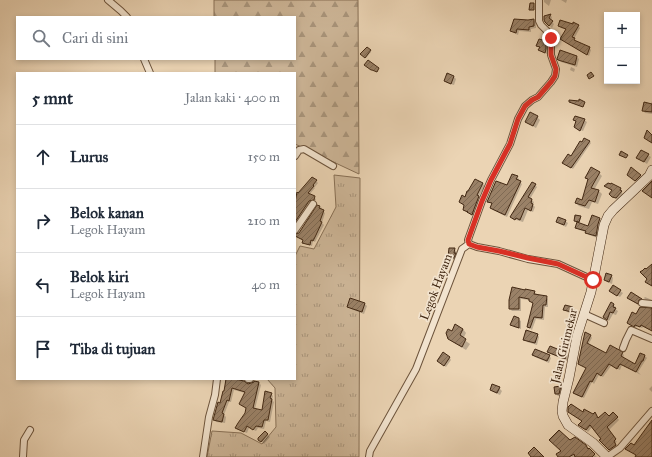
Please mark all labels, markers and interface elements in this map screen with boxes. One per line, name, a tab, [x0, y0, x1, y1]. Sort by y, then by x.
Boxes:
map controls	[604, 12, 640, 84]
button: +	[604, 12, 640, 48]
search box	[16, 16, 296, 60]
icon: search	[30, 27, 52, 49]
text: Cari di sini	[62, 29, 128, 47]
route end	[542, 29, 560, 47]
button: −	[604, 48, 640, 84]
text: 5 mnt	[32, 88, 73, 109]
text: Jalan kaki · 400 m	[185, 90, 280, 106]
icon: ahead	[32, 146, 54, 168]
text: Lurus	[70, 148, 108, 166]
text: 150 m	[248, 149, 280, 165]
text: Belok kanan	[70, 204, 144, 222]
icon: right	[32, 210, 54, 232]
text: 210 m	[247, 213, 280, 229]
text: Legok Hayam	[70, 222, 146, 238]
street label: Legok Hayam	[417, 252, 456, 322]
text: Belok kiri	[70, 268, 129, 286]
route start	[584, 271, 602, 289]
icon: left	[32, 274, 54, 296]
text: 40 m	[251, 277, 280, 293]
text: Legok Hayam	[70, 286, 146, 302]
street label: Jalan Girimekar	[547, 306, 581, 387]
icon: arrive	[32, 338, 54, 360]
text: Tiba di tujuan	[70, 340, 155, 358]

